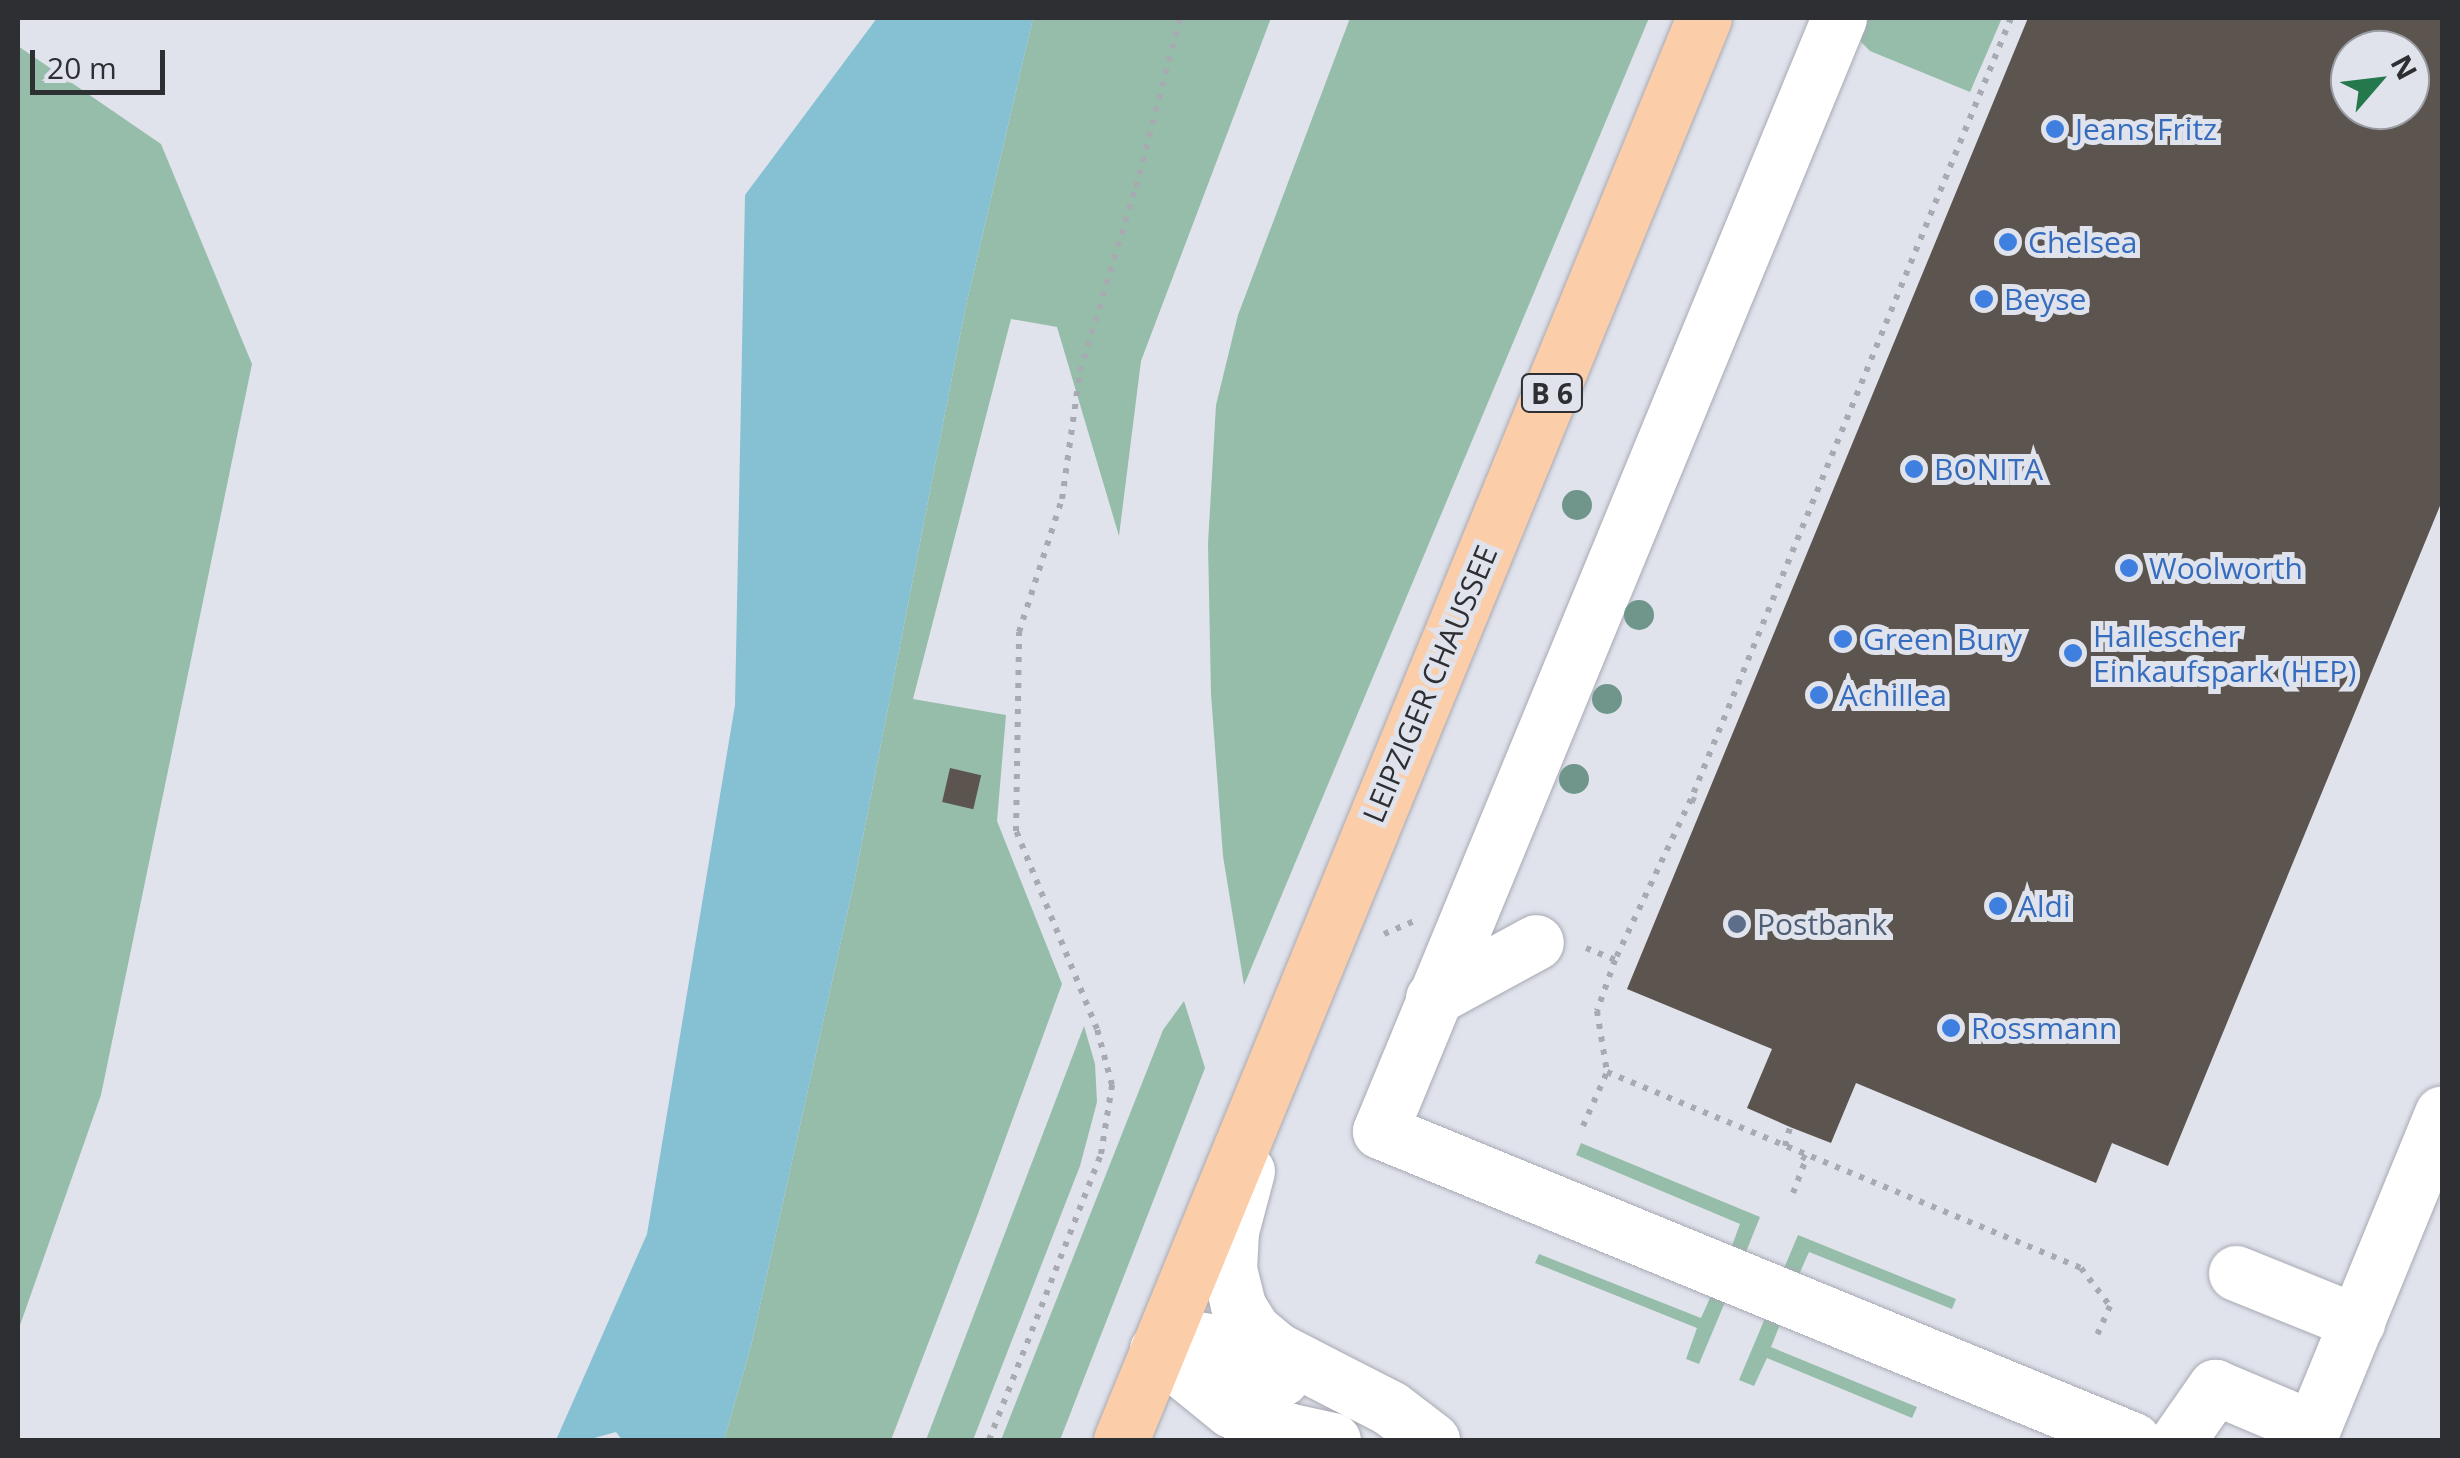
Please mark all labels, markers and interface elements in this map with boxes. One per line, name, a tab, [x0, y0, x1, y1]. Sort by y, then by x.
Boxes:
scale bar	[35, 30, 170, 92]
north arrow	[2330, 30, 2430, 130]
text: 20 m	[47, 47, 117, 88]
text: N	[2383, 48, 2427, 86]
place label: Jeans Fritz	[2075, 111, 2217, 147]
marker: Jeans Fritz	[2044, 118, 2066, 140]
place label: Chelsea	[2028, 224, 2138, 260]
marker: Chelsea	[1997, 231, 2019, 253]
place label: Beyse	[2004, 281, 2086, 317]
marker: Beyse	[1973, 288, 1995, 310]
road number: B 6	[1520, 370, 1584, 416]
place label: BONITA	[1934, 451, 2043, 487]
marker: BONITA	[1903, 458, 1925, 480]
street label: LEIPZIGER CHAUSSEE	[1355, 540, 1505, 828]
place label: Woolworth	[2149, 550, 2303, 586]
marker: Woolworth	[2118, 557, 2140, 579]
place label: Hallescher Einkaufspark (HEP)	[2093, 618, 2356, 688]
place label: Green Bury	[1863, 621, 2022, 657]
marker: Green Bury	[1832, 628, 1854, 650]
marker: Hallescher Einkaufspark (HEP)	[2062, 642, 2084, 664]
place label: Achillea	[1839, 677, 1947, 713]
marker: Achillea	[1808, 684, 1830, 706]
place label: Aldi	[2018, 888, 2070, 924]
marker: Aldi	[1987, 895, 2009, 917]
place label: Postbank	[1757, 906, 1887, 942]
marker: Postbank	[1726, 913, 1748, 935]
place label: Rossmann	[1971, 1010, 2117, 1046]
marker: Rossmann	[1940, 1017, 1962, 1039]

